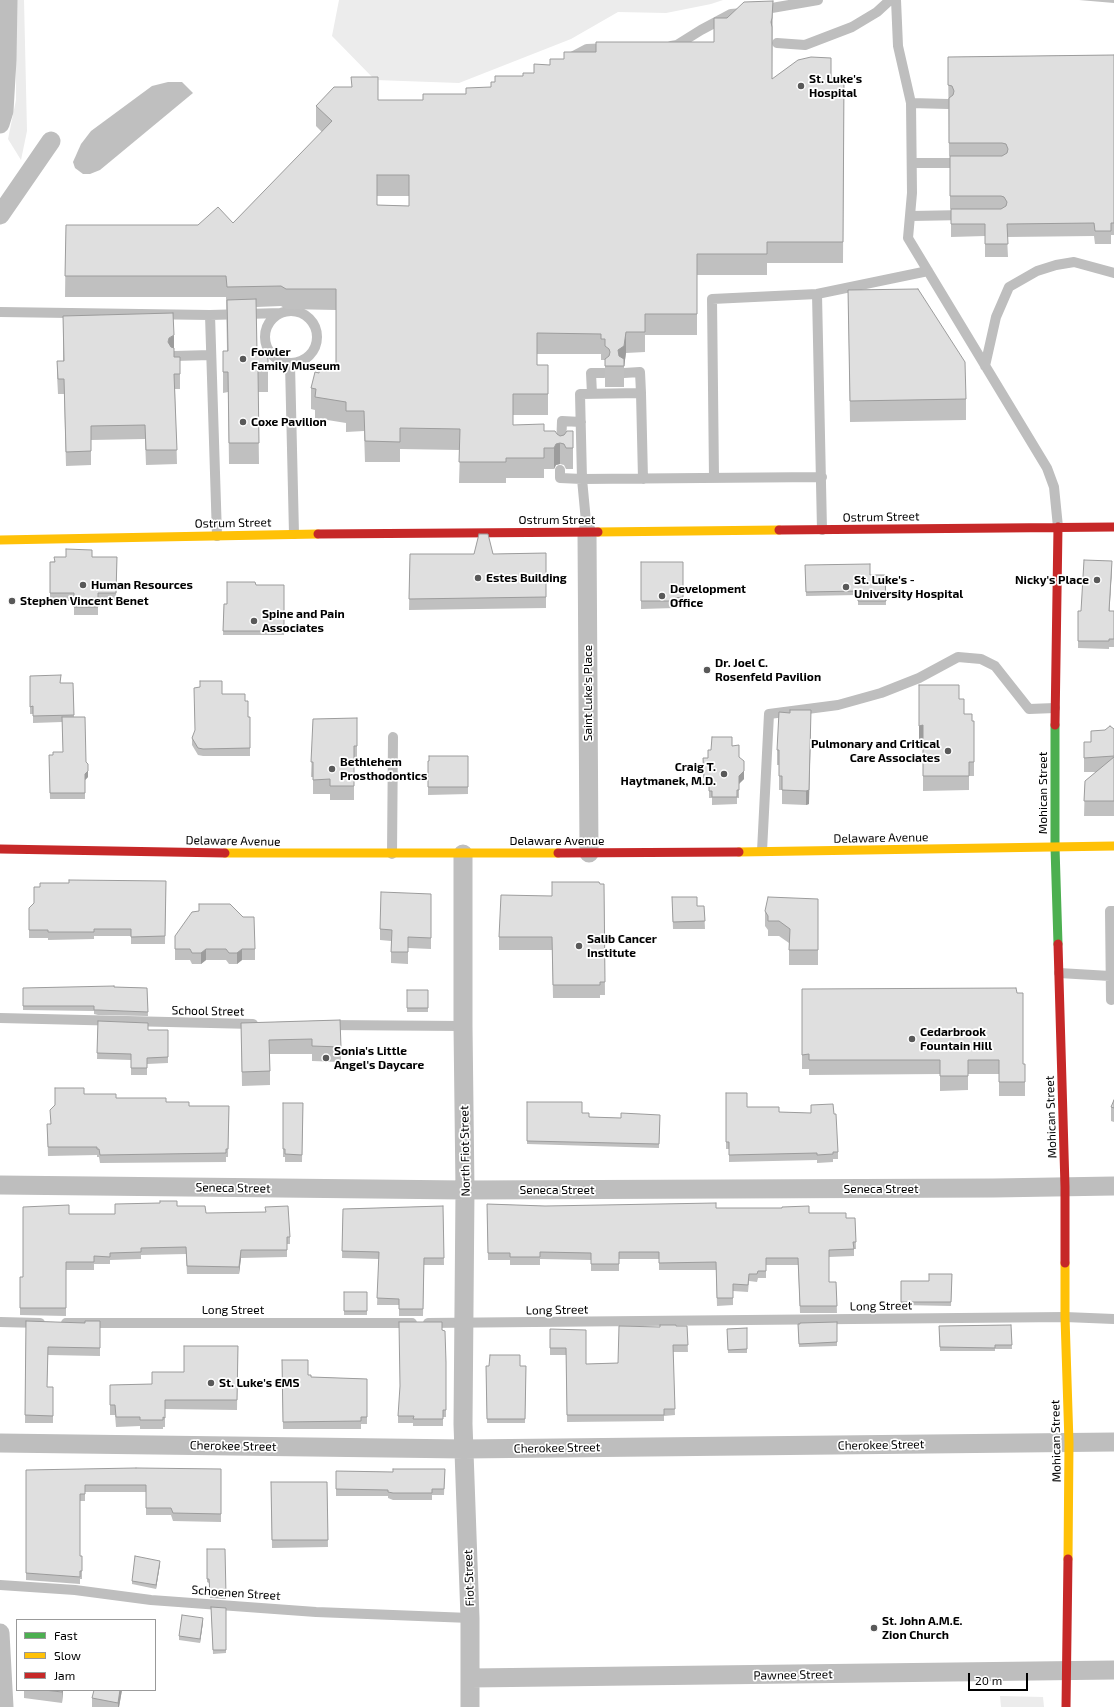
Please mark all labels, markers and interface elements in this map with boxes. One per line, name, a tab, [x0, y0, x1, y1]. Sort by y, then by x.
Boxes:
place label: St. Luke's Hospital	[809, 72, 862, 100]
marker: St. Luke's Hospital	[796, 81, 806, 91]
place label: Fowler Family Museum	[251, 345, 340, 373]
marker: Fowler Family Museum	[238, 354, 248, 364]
place label: Coxe Pavilion	[251, 415, 327, 429]
marker: Coxe Pavilion	[238, 417, 248, 427]
street label: Ostrum Street	[842, 509, 920, 525]
street label: Ostrum Street	[519, 513, 595, 527]
street label: Ostrum Street	[194, 515, 272, 531]
place label: Estes Building	[486, 571, 567, 585]
marker: Estes Building	[473, 573, 483, 583]
place label: St. Luke's - University Hospital	[854, 573, 963, 601]
place label: Nicky's Place	[1015, 573, 1089, 587]
marker: Nicky's Place	[1092, 575, 1102, 585]
place label: Human Resources	[91, 578, 193, 592]
marker: Human Resources	[78, 580, 88, 590]
place label: Development Office	[670, 582, 746, 610]
marker: St. Luke's - University Hospital	[841, 582, 851, 592]
marker: Development Office	[657, 591, 667, 601]
place label: Stephen Vincent Benet	[20, 594, 149, 608]
marker: Stephen Vincent Benet	[7, 596, 17, 606]
place label: Spine and Pain Associates	[262, 607, 345, 635]
marker: Spine and Pain Associates	[249, 616, 259, 626]
street label: Saint Luke's Place	[581, 645, 595, 741]
place label: Dr. Joel C. Rosenfeld Pavilion	[715, 656, 821, 684]
marker: Dr. Joel C. Rosenfeld Pavilion	[702, 665, 712, 675]
place label: Pulmonary and Critical Care Associates	[811, 737, 940, 765]
marker: Pulmonary and Critical Care Associates	[943, 746, 953, 756]
street label: Mohican Street	[1036, 752, 1050, 834]
place label: Bethlehem Prosthodontics	[340, 755, 427, 783]
place label: Craig T. Haytmanek, M.D.	[621, 760, 716, 788]
marker: Bethlehem Prosthodontics	[327, 764, 337, 774]
marker: Craig T. Haytmanek, M.D.	[719, 769, 729, 779]
street label: Delaware Avenue	[833, 830, 929, 846]
street label: Delaware Avenue	[185, 833, 281, 849]
street label: Delaware Avenue	[510, 834, 604, 848]
place label: Salib Cancer Institute	[587, 932, 657, 960]
marker: Salib Cancer Institute	[574, 941, 584, 951]
street label: School Street	[171, 1003, 245, 1019]
place label: Cedarbrook Fountain Hill	[920, 1025, 992, 1053]
marker: Cedarbrook Fountain Hill	[907, 1034, 917, 1044]
place label: Sonia's Little Angel's Daycare	[334, 1044, 424, 1072]
marker: Sonia's Little Angel's Daycare	[321, 1053, 331, 1063]
street label: Mohican Street	[1042, 1075, 1060, 1159]
street label: North Fiot Street	[457, 1105, 473, 1197]
street label: Seneca Street	[195, 1180, 271, 1196]
street label: Seneca Street	[843, 1182, 919, 1196]
street label: Seneca Street	[519, 1183, 595, 1197]
street label: Long Street	[850, 1298, 912, 1314]
street label: Long Street	[526, 1302, 588, 1318]
street label: Long Street	[202, 1303, 264, 1317]
place label: St. Luke's EMS	[219, 1376, 300, 1390]
marker: St. Luke's EMS	[206, 1378, 216, 1388]
street label: Mohican Street	[1048, 1400, 1064, 1482]
street label: Cherokee Street	[838, 1437, 924, 1453]
street label: Cherokee Street	[190, 1438, 276, 1454]
street label: Cherokee Street	[514, 1440, 600, 1456]
street label: Fiot Street	[461, 1549, 477, 1607]
street label: Schoenen Street	[191, 1583, 281, 1603]
place label: St. John A.M.E. Zion Church	[882, 1614, 963, 1642]
legend	[16, 1619, 156, 1691]
marker: St. John A.M.E. Zion Church	[869, 1623, 879, 1633]
text: Fast	[54, 1628, 77, 1642]
text: Slow	[54, 1648, 81, 1662]
scale bar	[970, 1665, 1030, 1691]
street label: Pawnee Street	[753, 1667, 833, 1683]
text: Jam	[54, 1668, 75, 1682]
text: 20 m	[975, 1673, 1002, 1687]

